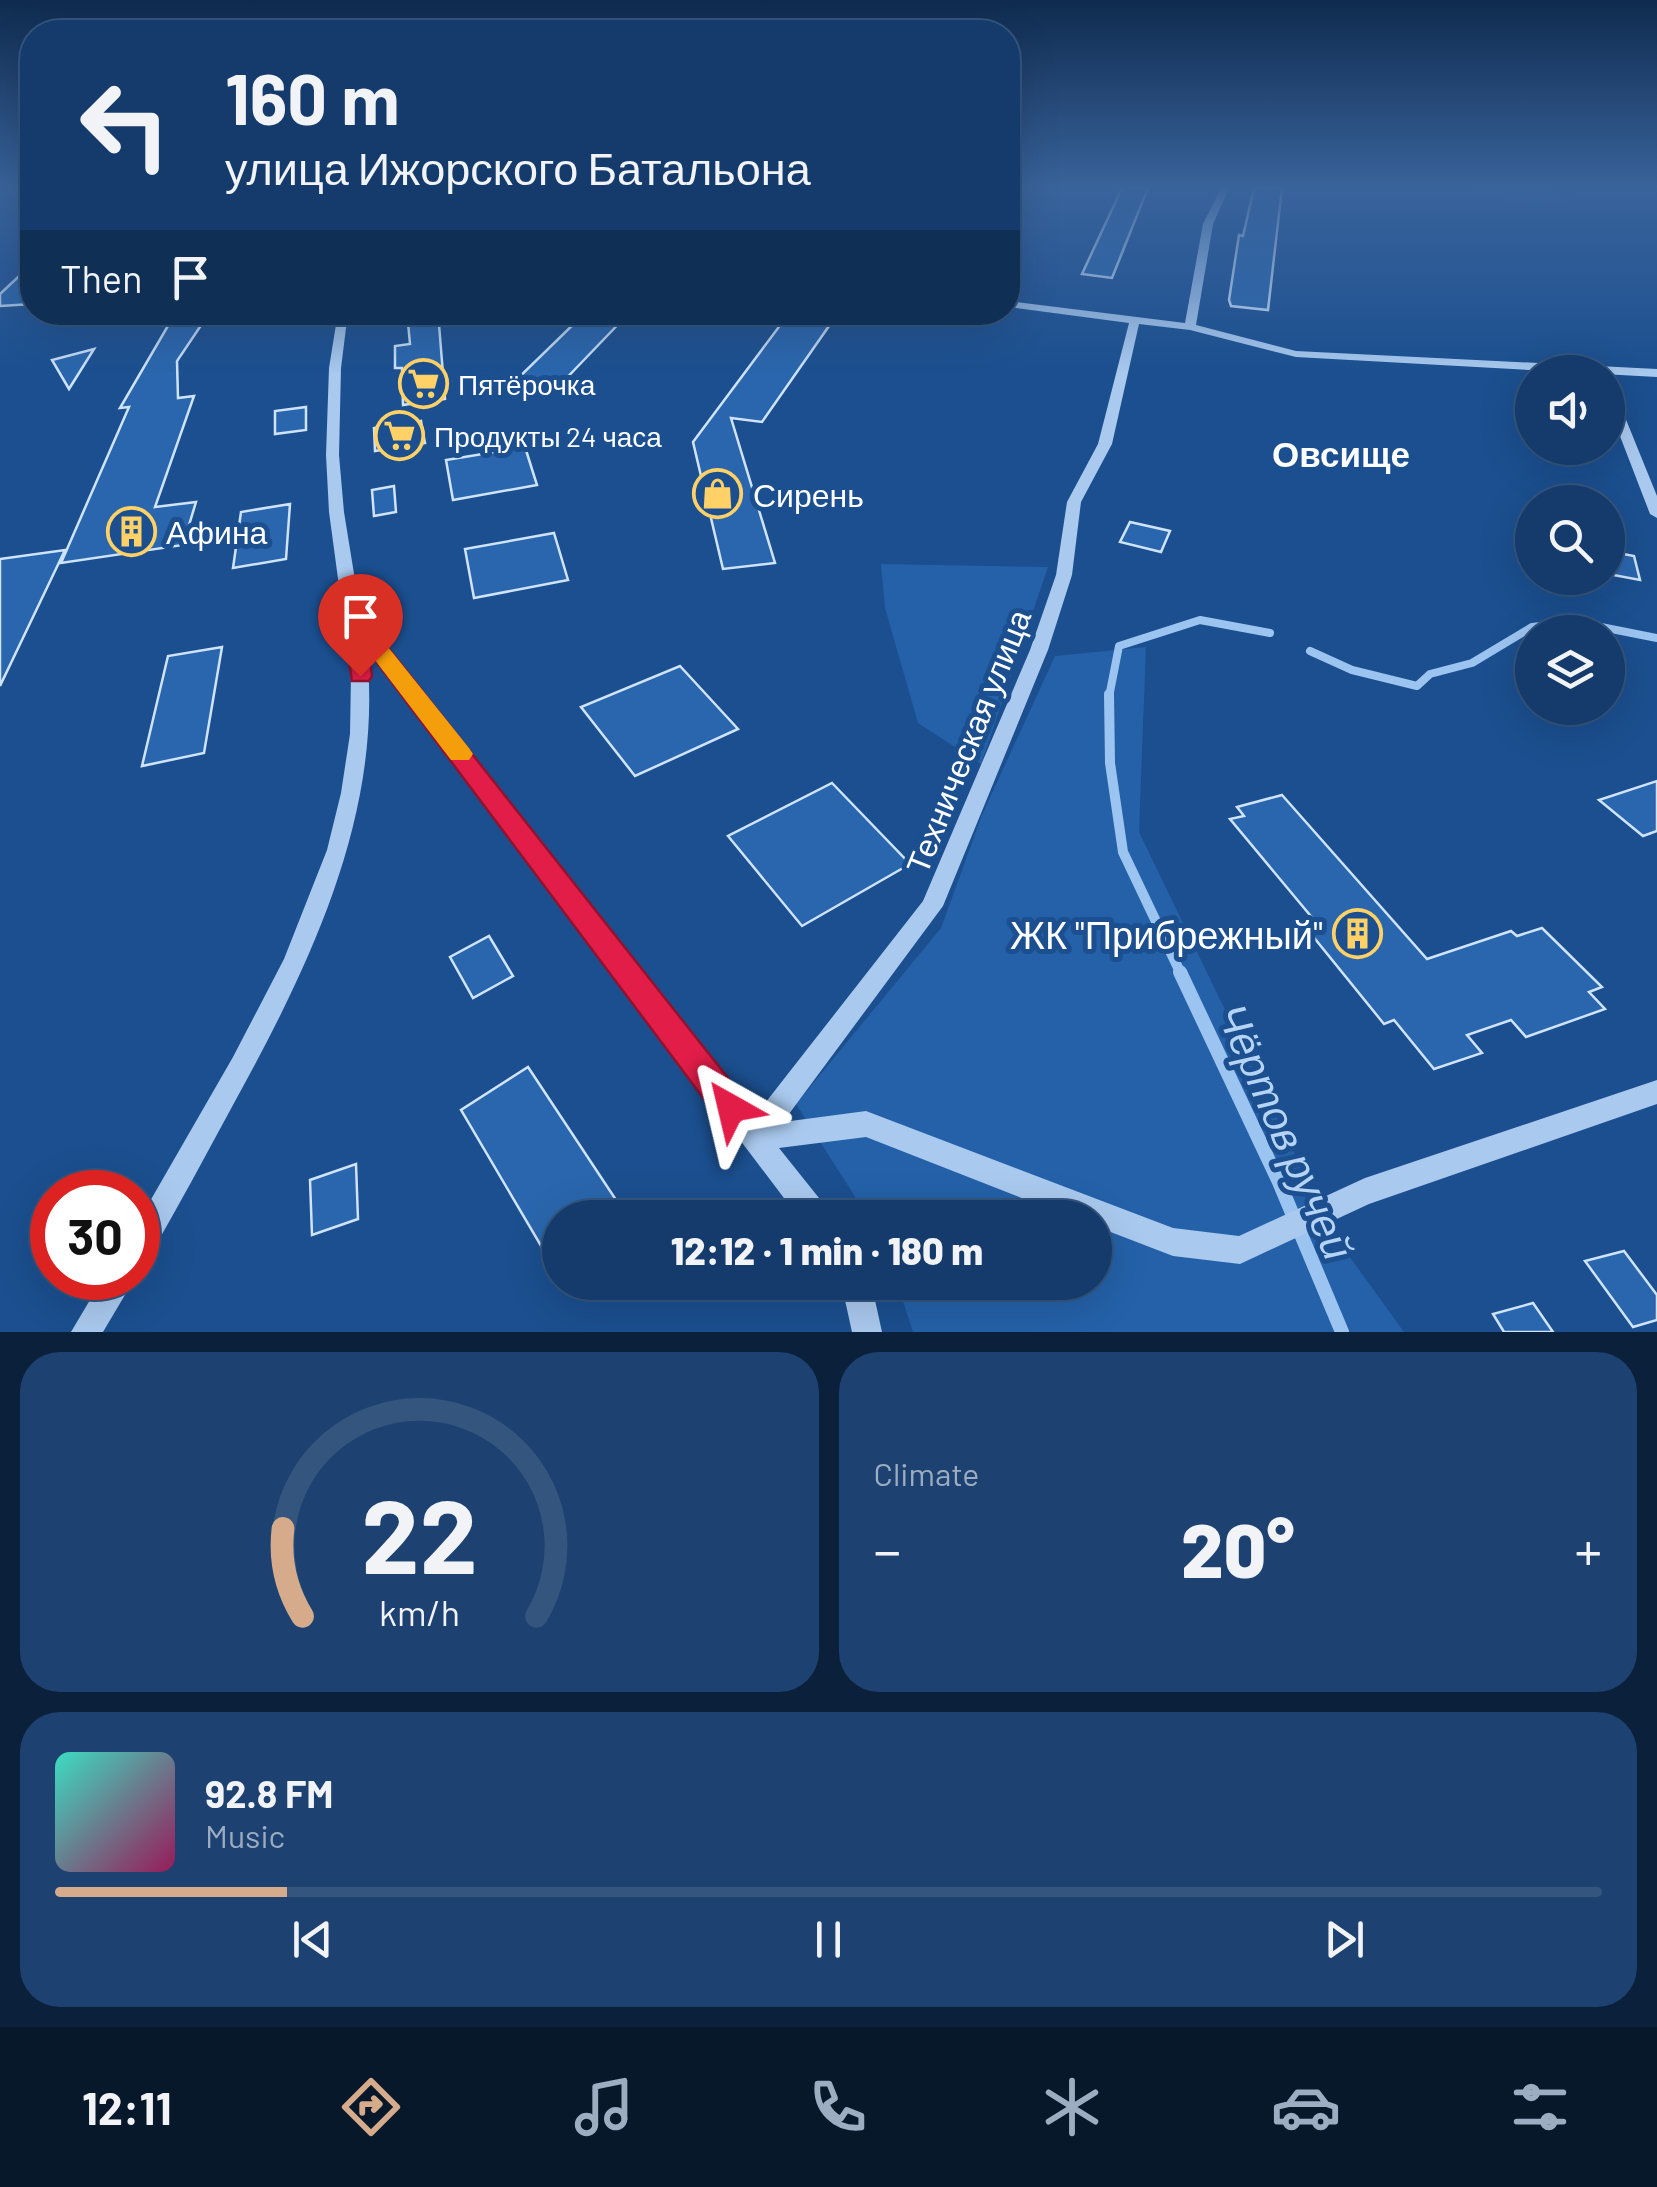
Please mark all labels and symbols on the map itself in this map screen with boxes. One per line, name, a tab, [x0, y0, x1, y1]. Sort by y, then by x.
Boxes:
supermarket icon: Пятёрочка	[397, 358, 449, 410]
place label: Пятёрочка	[458, 367, 596, 401]
supermarket icon: Продукты 24 часа	[373, 410, 425, 462]
place label: Продукты 24 часа	[434, 419, 662, 453]
district label: Овсище	[1272, 432, 1410, 474]
shop icon: Сирень	[692, 468, 744, 520]
place label: Сирень	[753, 475, 864, 514]
building icon: Афина	[105, 505, 157, 557]
place label: Афина	[166, 512, 268, 551]
pin	[318, 574, 403, 677]
street label: Техническая улица	[897, 603, 1038, 879]
building icon: ЖК "Прибрежный"	[1332, 908, 1384, 960]
place label: ЖК "Прибрежный"	[1010, 911, 1323, 957]
water label: Чёртов ручей	[1207, 996, 1366, 1267]
position arrow	[679, 1056, 783, 1160]
speed limit sign: 30	[30, 1170, 160, 1300]

